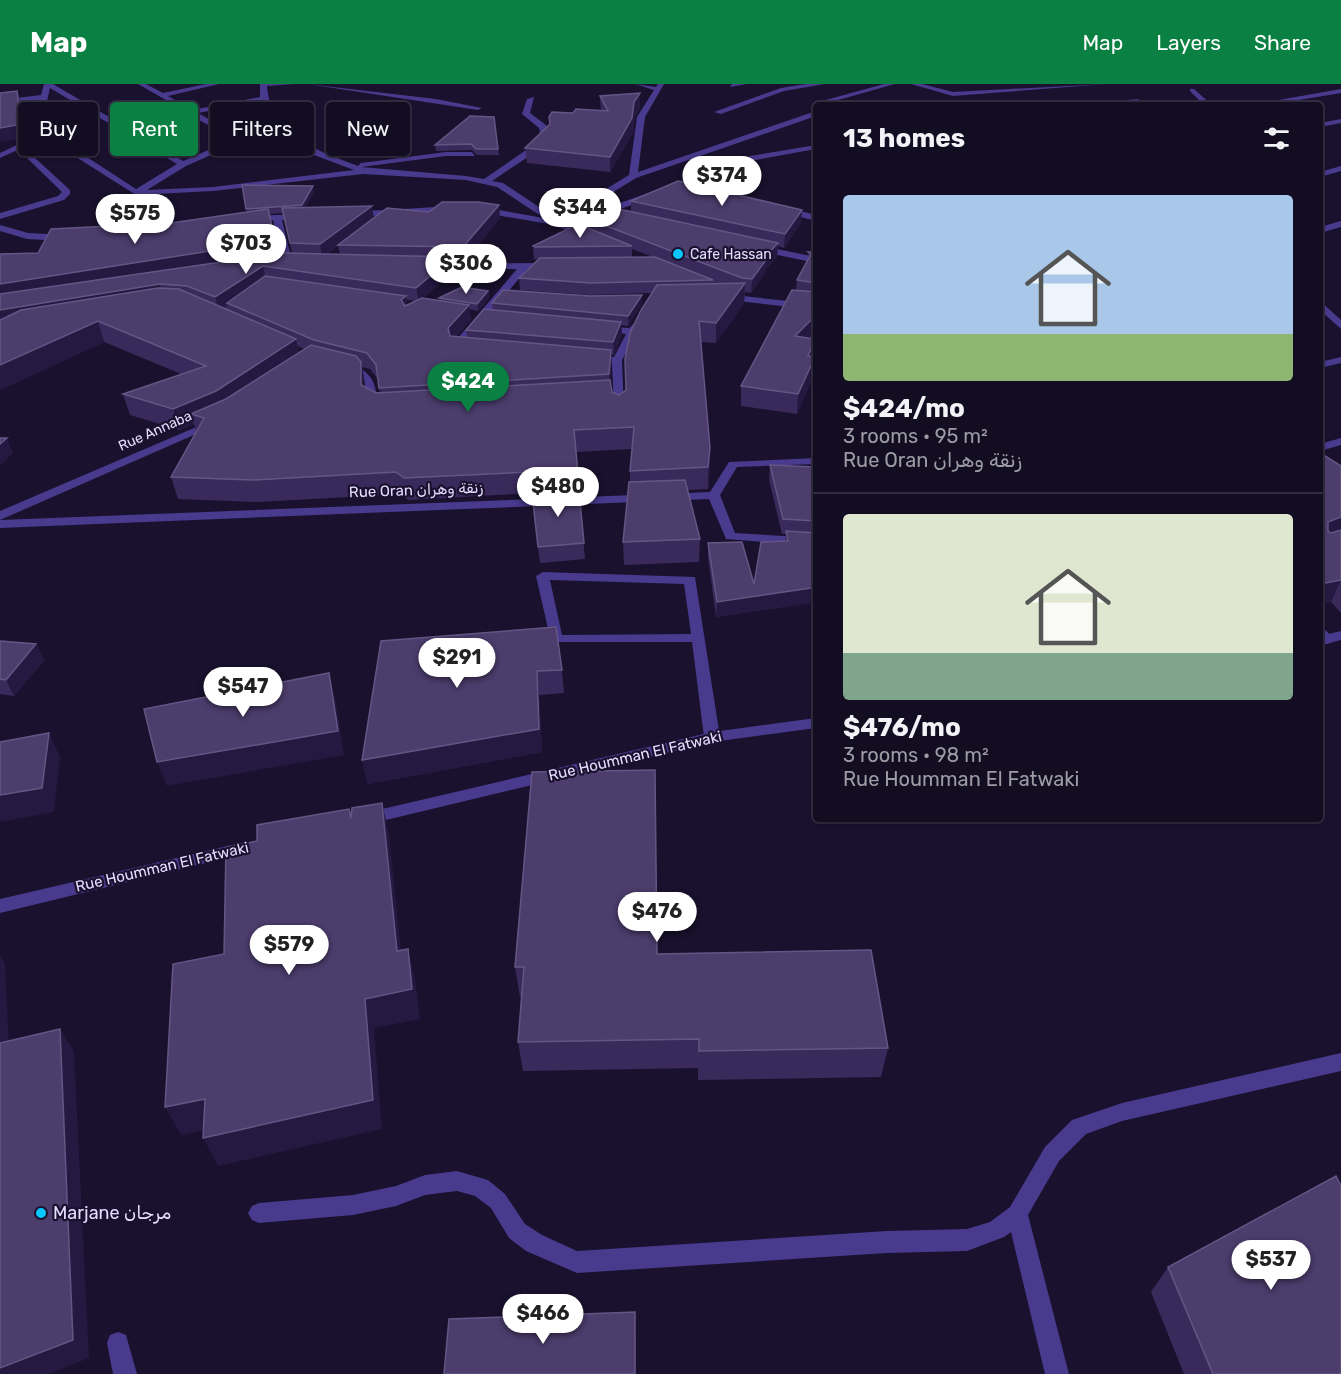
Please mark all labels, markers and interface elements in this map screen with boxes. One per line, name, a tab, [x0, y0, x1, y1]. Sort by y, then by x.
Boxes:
text: Map	[30, 26, 87, 59]
text: Map	[1082, 30, 1123, 55]
text: Layers	[1156, 30, 1221, 55]
text: Share	[1254, 30, 1311, 55]
chip: Buy	[18, 102, 98, 156]
chip: Rent	[110, 102, 198, 156]
chip: Filters	[210, 102, 314, 156]
chip: New	[326, 102, 410, 156]
icon: filters	[1260, 122, 1293, 155]
text: 13 homes	[843, 123, 965, 154]
pin: $374	[686, 156, 758, 207]
text: $374	[696, 163, 748, 187]
pin: $344	[544, 188, 616, 239]
pin: $575	[99, 194, 171, 245]
text: $344	[553, 195, 607, 219]
text: $575	[110, 201, 160, 225]
pin: $703	[210, 224, 282, 275]
text: $703	[220, 231, 272, 255]
icon: home	[1014, 234, 1122, 342]
pin: $306	[430, 244, 502, 295]
place label: Cafe Hassan	[690, 246, 772, 263]
marker: Cafe Hassan	[671, 247, 685, 261]
text: $306	[439, 251, 493, 275]
pin: $424	[432, 362, 504, 413]
text: $424	[441, 369, 495, 393]
text: $424/mo	[843, 393, 965, 424]
street label: Rue Annaba	[116, 407, 194, 455]
text: 3 rooms · 95 m²	[843, 424, 988, 448]
text: Rue Oran زنقة وهران	[843, 448, 1022, 472]
pin: $480	[522, 467, 594, 518]
text: $480	[531, 474, 585, 498]
street label: Rue Oran زنقة وهران	[349, 479, 484, 502]
icon: home	[1014, 553, 1122, 661]
pin: $291	[421, 638, 493, 689]
text: $291	[432, 645, 482, 669]
pin: $547	[207, 667, 279, 718]
text: $547	[218, 674, 268, 698]
text: $476/mo	[843, 712, 961, 743]
street label: Rue Houmman El Fatwaki	[547, 727, 723, 785]
text: 3 rooms · 98 m²	[843, 743, 989, 767]
text: Rue Houmman El Fatwaki	[843, 767, 1079, 791]
street label: Rue Houmman El Fatwaki	[74, 838, 250, 896]
pin: $476	[621, 892, 693, 943]
text: $476	[632, 899, 682, 923]
pin: $579	[253, 925, 325, 976]
text: $579	[264, 932, 314, 956]
place label: Marjane مرجان	[53, 1202, 171, 1224]
marker: Marjane مرجان	[34, 1206, 48, 1220]
pin: $537	[1235, 1240, 1307, 1291]
text: $537	[1246, 1247, 1296, 1271]
pin: $466	[507, 1294, 579, 1345]
text: $466	[516, 1301, 570, 1325]

